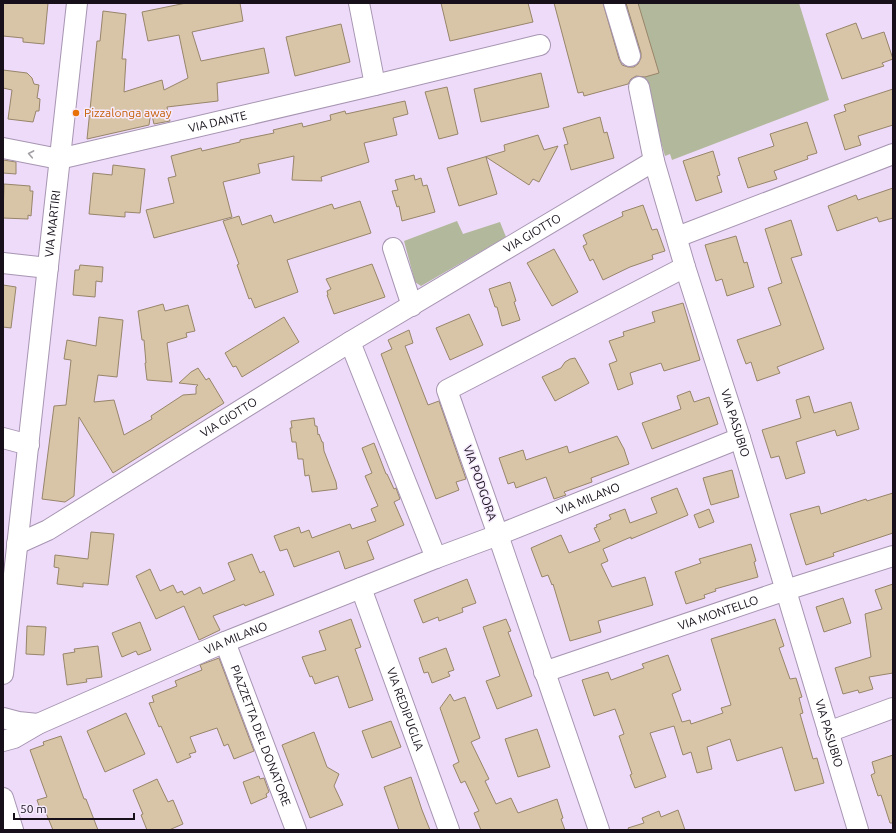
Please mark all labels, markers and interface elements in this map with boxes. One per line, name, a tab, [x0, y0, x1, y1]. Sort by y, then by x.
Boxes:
place label: Pizzalonga away	[84, 106, 172, 119]
marker: Pizzalonga away	[71, 108, 81, 118]
street label: VIA DANTE	[187, 108, 248, 134]
one-way arrow	[28, 150, 34, 158]
street label: VIA MARTIRI	[42, 189, 62, 258]
street label: VIA GIOTTO	[501, 211, 563, 255]
street label: VIA PASUBIO	[719, 387, 752, 459]
street label: VIA GIOTTO	[198, 395, 259, 439]
street label: VIA PODGORA	[461, 443, 500, 523]
street label: VIA MILANO	[555, 480, 622, 517]
street label: VIA MONTELLO	[676, 593, 760, 632]
street label: VIA MILANO	[202, 619, 269, 656]
street label: PIAZZETTA DEL DONATORE	[228, 663, 293, 808]
street label: VIA REDIPUGLIA	[385, 666, 427, 753]
street label: VIA PASUBIO	[813, 698, 846, 769]
scale bar	[14, 795, 134, 821]
text: 50 m	[20, 802, 47, 815]

